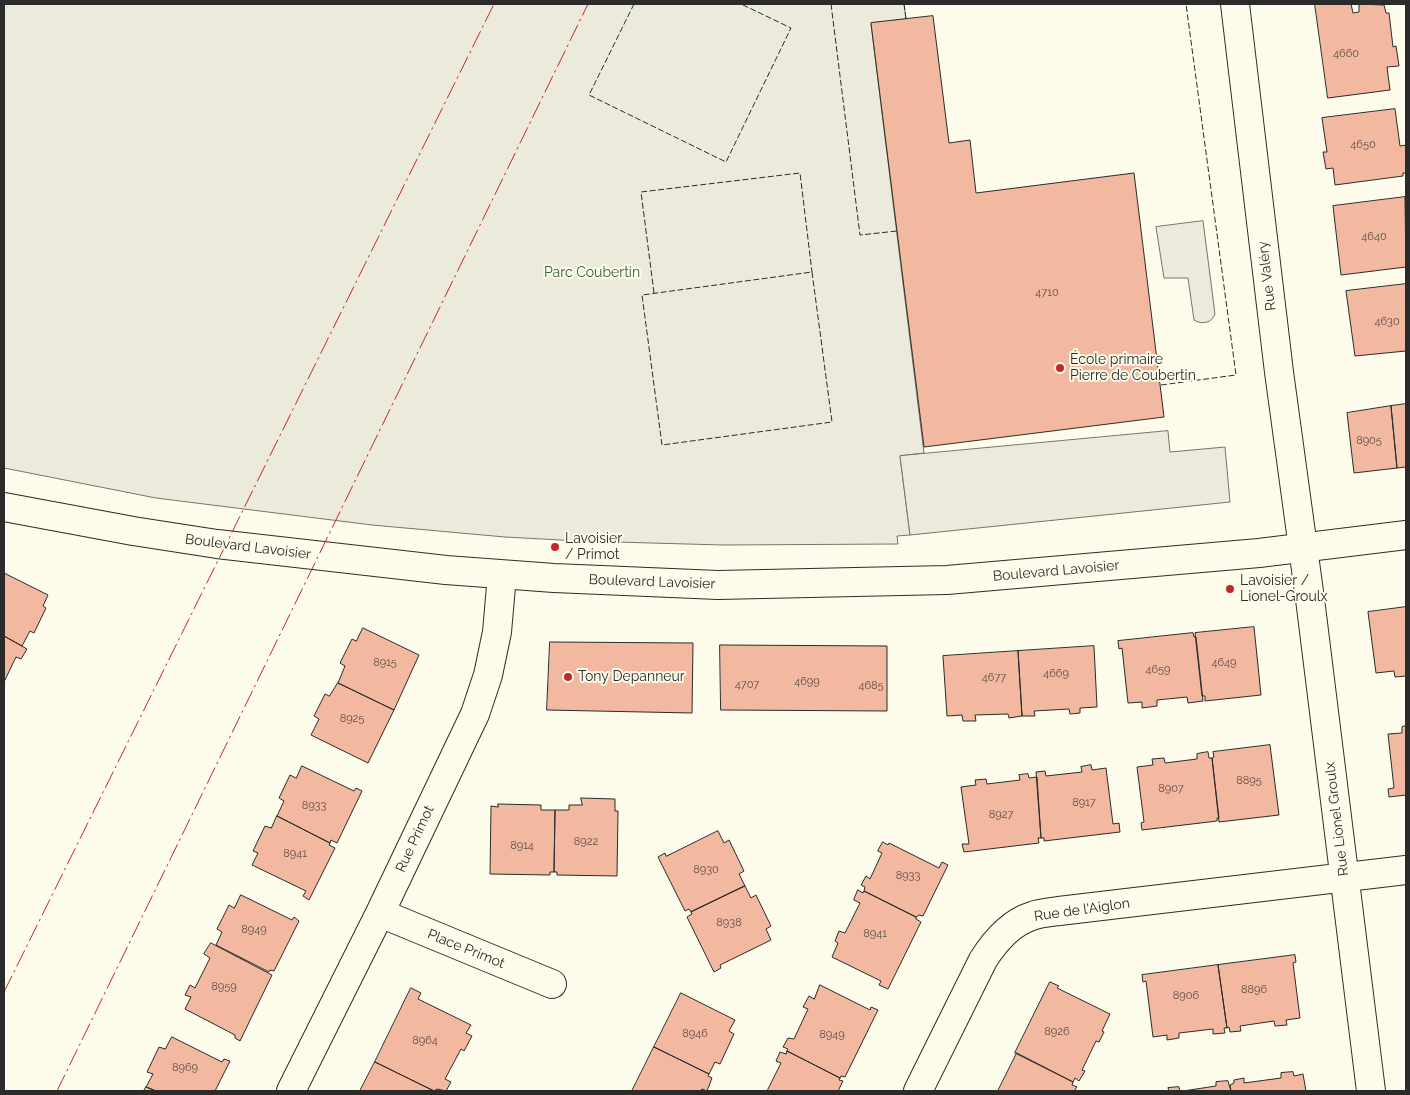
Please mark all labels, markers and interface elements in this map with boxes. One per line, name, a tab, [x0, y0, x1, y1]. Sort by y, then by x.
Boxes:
house number: 4660	[1333, 47, 1359, 61]
house number: 4650	[1350, 138, 1376, 152]
house number: 4640	[1361, 230, 1387, 244]
street label: Rue Valéry	[1254, 240, 1280, 312]
park label: Parc Coubertin	[544, 265, 640, 281]
house number: 4710	[1035, 286, 1059, 300]
house number: 4630	[1374, 315, 1400, 329]
place label: École primaire Pierre de Coubertin	[1070, 352, 1196, 384]
marker: École primaire Pierre de Coubertin	[1054, 362, 1066, 374]
house number: 8905	[1356, 434, 1382, 448]
street label: Boulevard Lavoisier	[184, 531, 312, 563]
place label: Lavoisier / Primot	[565, 531, 622, 564]
marker: Lavoisier / Primot	[549, 541, 561, 553]
street label: Boulevard Lavoisier	[992, 557, 1120, 585]
street label: Boulevard Lavoisier	[588, 571, 716, 593]
place label: Lavoisier / Lionel-Groulx	[1240, 573, 1328, 606]
marker: Lavoisier / Lionel-Groulx	[1224, 583, 1236, 595]
house number: 8915	[373, 656, 397, 670]
house number: 4649	[1211, 656, 1237, 670]
house number: 4659	[1145, 663, 1171, 677]
house number: 4669	[1043, 667, 1069, 681]
place label: Tony Depanneur	[578, 669, 685, 685]
marker: Tony Depanneur	[562, 671, 574, 683]
house number: 4677	[982, 671, 1006, 685]
house number: 4699	[794, 675, 820, 689]
house number: 4707	[735, 678, 759, 692]
house number: 4685	[858, 679, 884, 693]
house number: 8925	[340, 712, 364, 726]
street label: Rue Lionel Groulx	[1322, 761, 1352, 877]
house number: 8895	[1236, 774, 1262, 788]
house number: 8907	[1158, 782, 1184, 796]
house number: 8917	[1072, 796, 1096, 810]
house number: 8933	[302, 799, 326, 813]
street label: Rue Primot	[392, 803, 438, 875]
house number: 8927	[989, 808, 1013, 822]
house number: 8922	[574, 835, 598, 849]
house number: 8914	[510, 839, 534, 853]
house number: 8941	[283, 847, 307, 861]
house number: 8930	[693, 863, 719, 877]
house number: 8933	[896, 869, 920, 883]
street label: Rue de l'Aiglon	[1033, 895, 1131, 925]
house number: 8938	[716, 916, 742, 930]
house number: 8949	[241, 923, 267, 937]
street label: Place Primot	[425, 926, 507, 972]
house number: 8941	[863, 927, 887, 941]
house number: 8959	[211, 980, 237, 994]
house number: 8896	[1241, 983, 1267, 997]
house number: 8906	[1173, 989, 1199, 1003]
house number: 8926	[1044, 1025, 1070, 1039]
house number: 8946	[682, 1027, 708, 1041]
house number: 8949	[819, 1028, 845, 1042]
house number: 8964	[412, 1034, 438, 1048]
house number: 8969	[172, 1061, 198, 1075]

